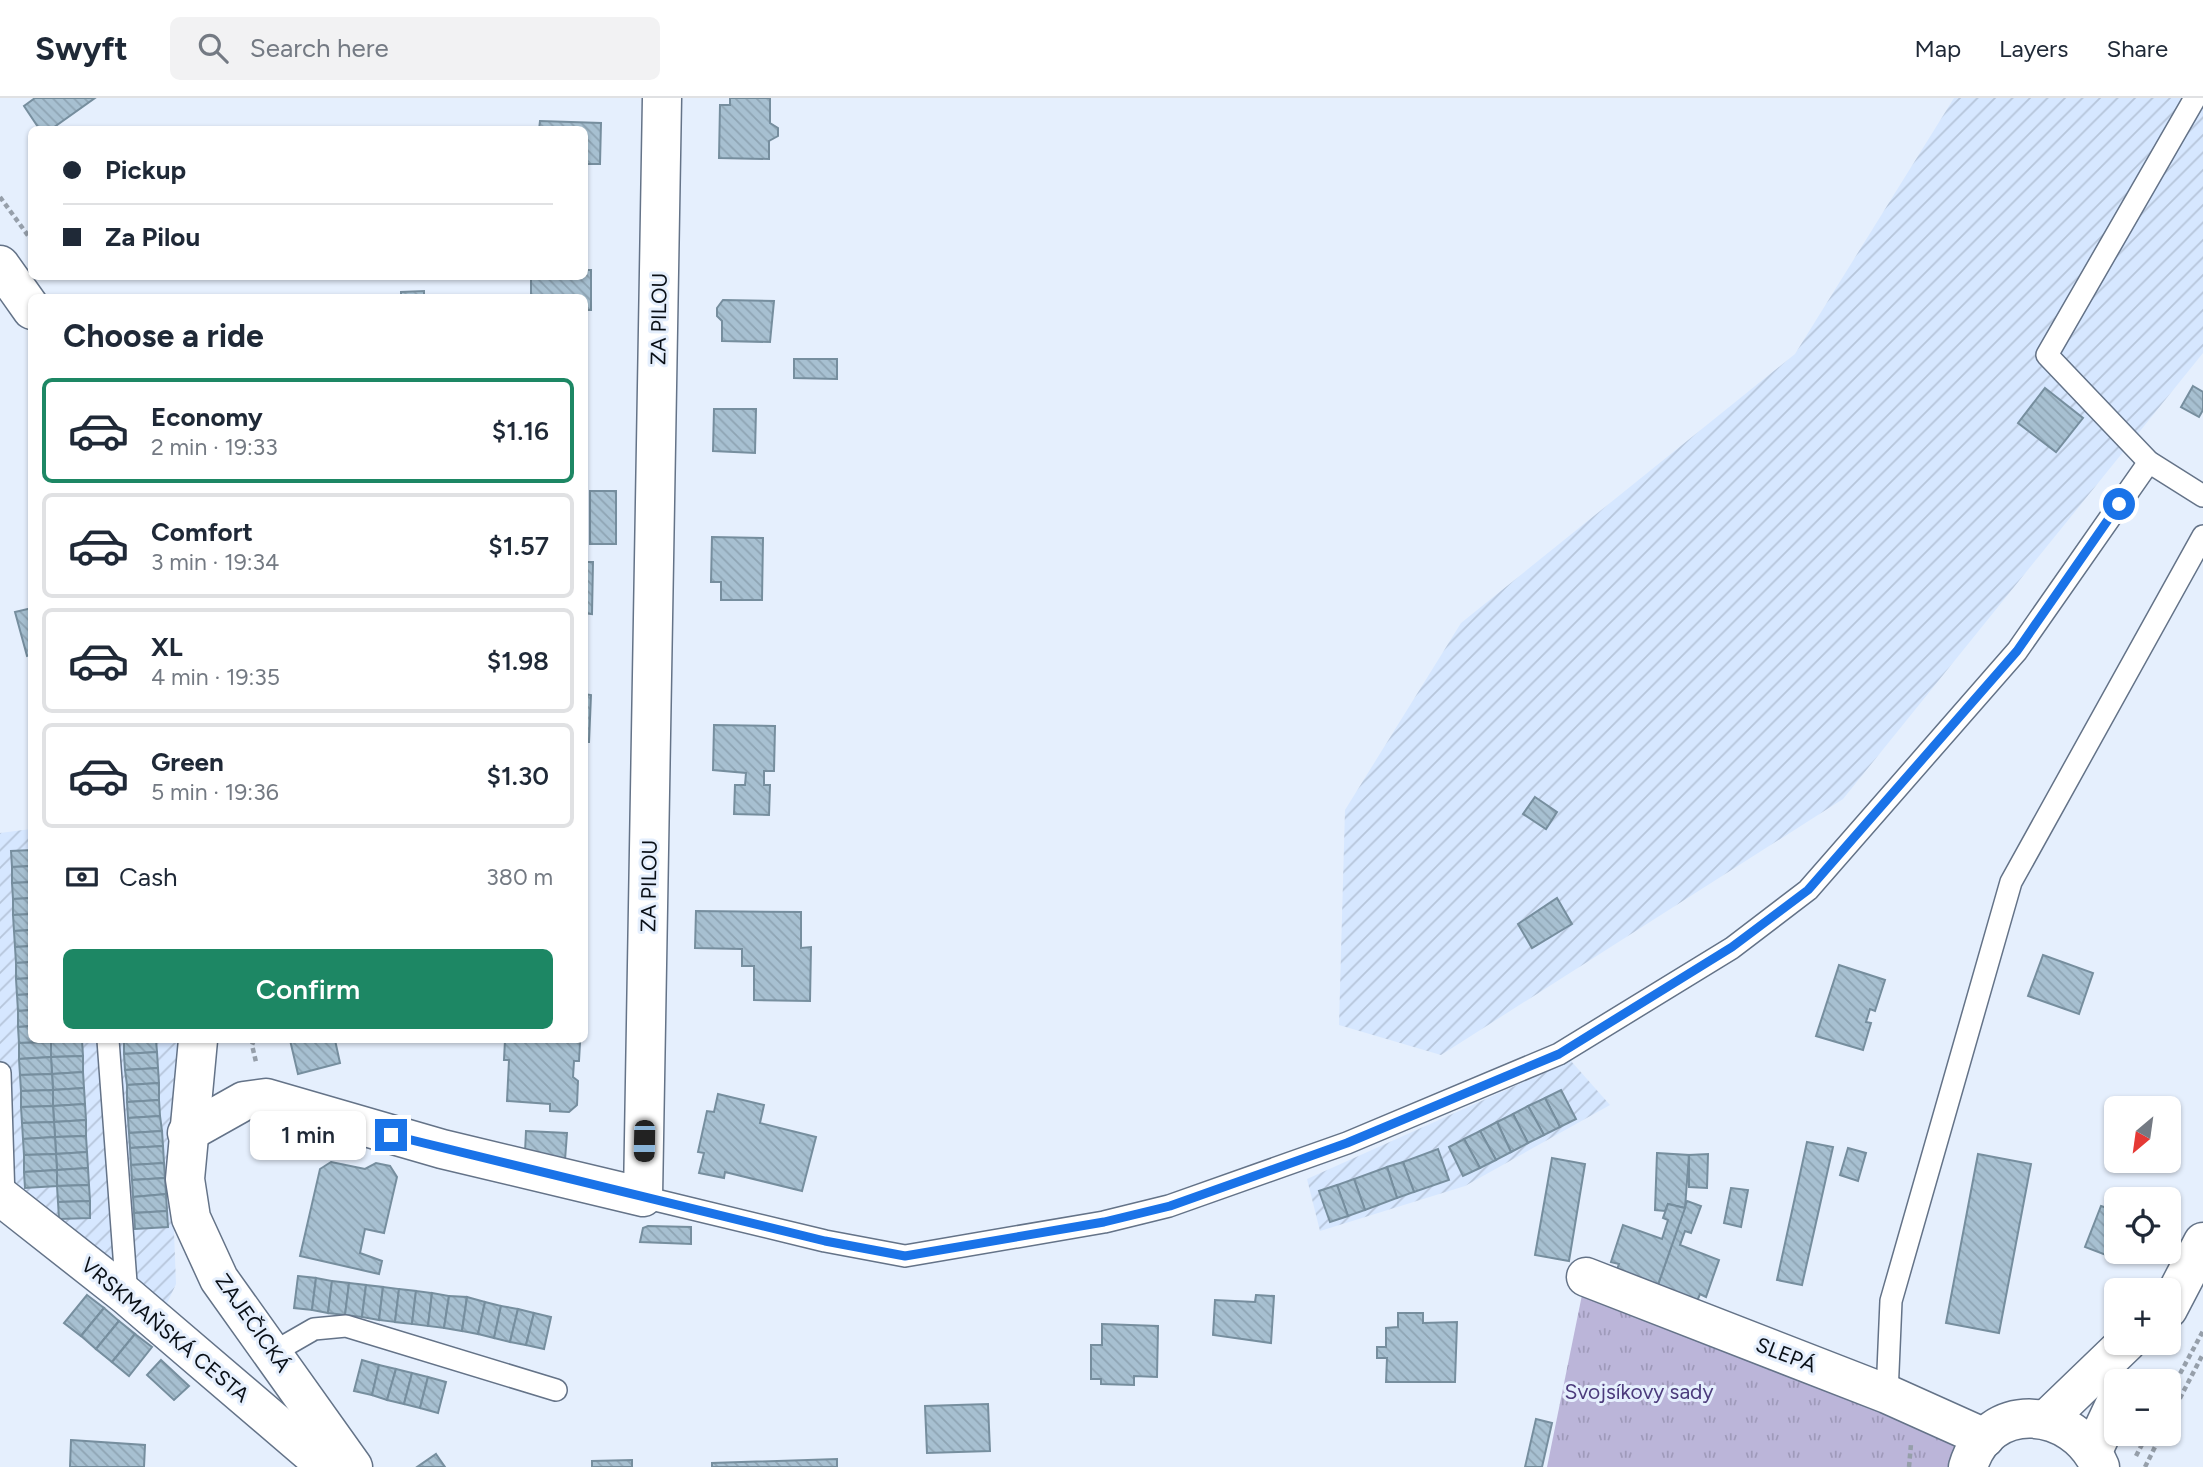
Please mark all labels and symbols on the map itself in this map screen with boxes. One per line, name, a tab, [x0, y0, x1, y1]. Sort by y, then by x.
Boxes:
street label: ZA PILOU	[645, 273, 672, 365]
route start	[2103, 488, 2135, 520]
street label: ZA PILOU	[635, 840, 662, 932]
north arrow	[2104, 1096, 2180, 1172]
callout: 1 min	[251, 1110, 366, 1160]
route end	[375, 1119, 407, 1151]
car	[634, 1120, 655, 1162]
street label: VRSKMAŇSKÁ CESTA	[76, 1252, 254, 1407]
street label: ZAJEČICKÁ	[210, 1269, 296, 1377]
street label: SLEPÁ	[1752, 1332, 1820, 1377]
park label: Svojsíkovy sady	[1565, 1379, 1713, 1404]

